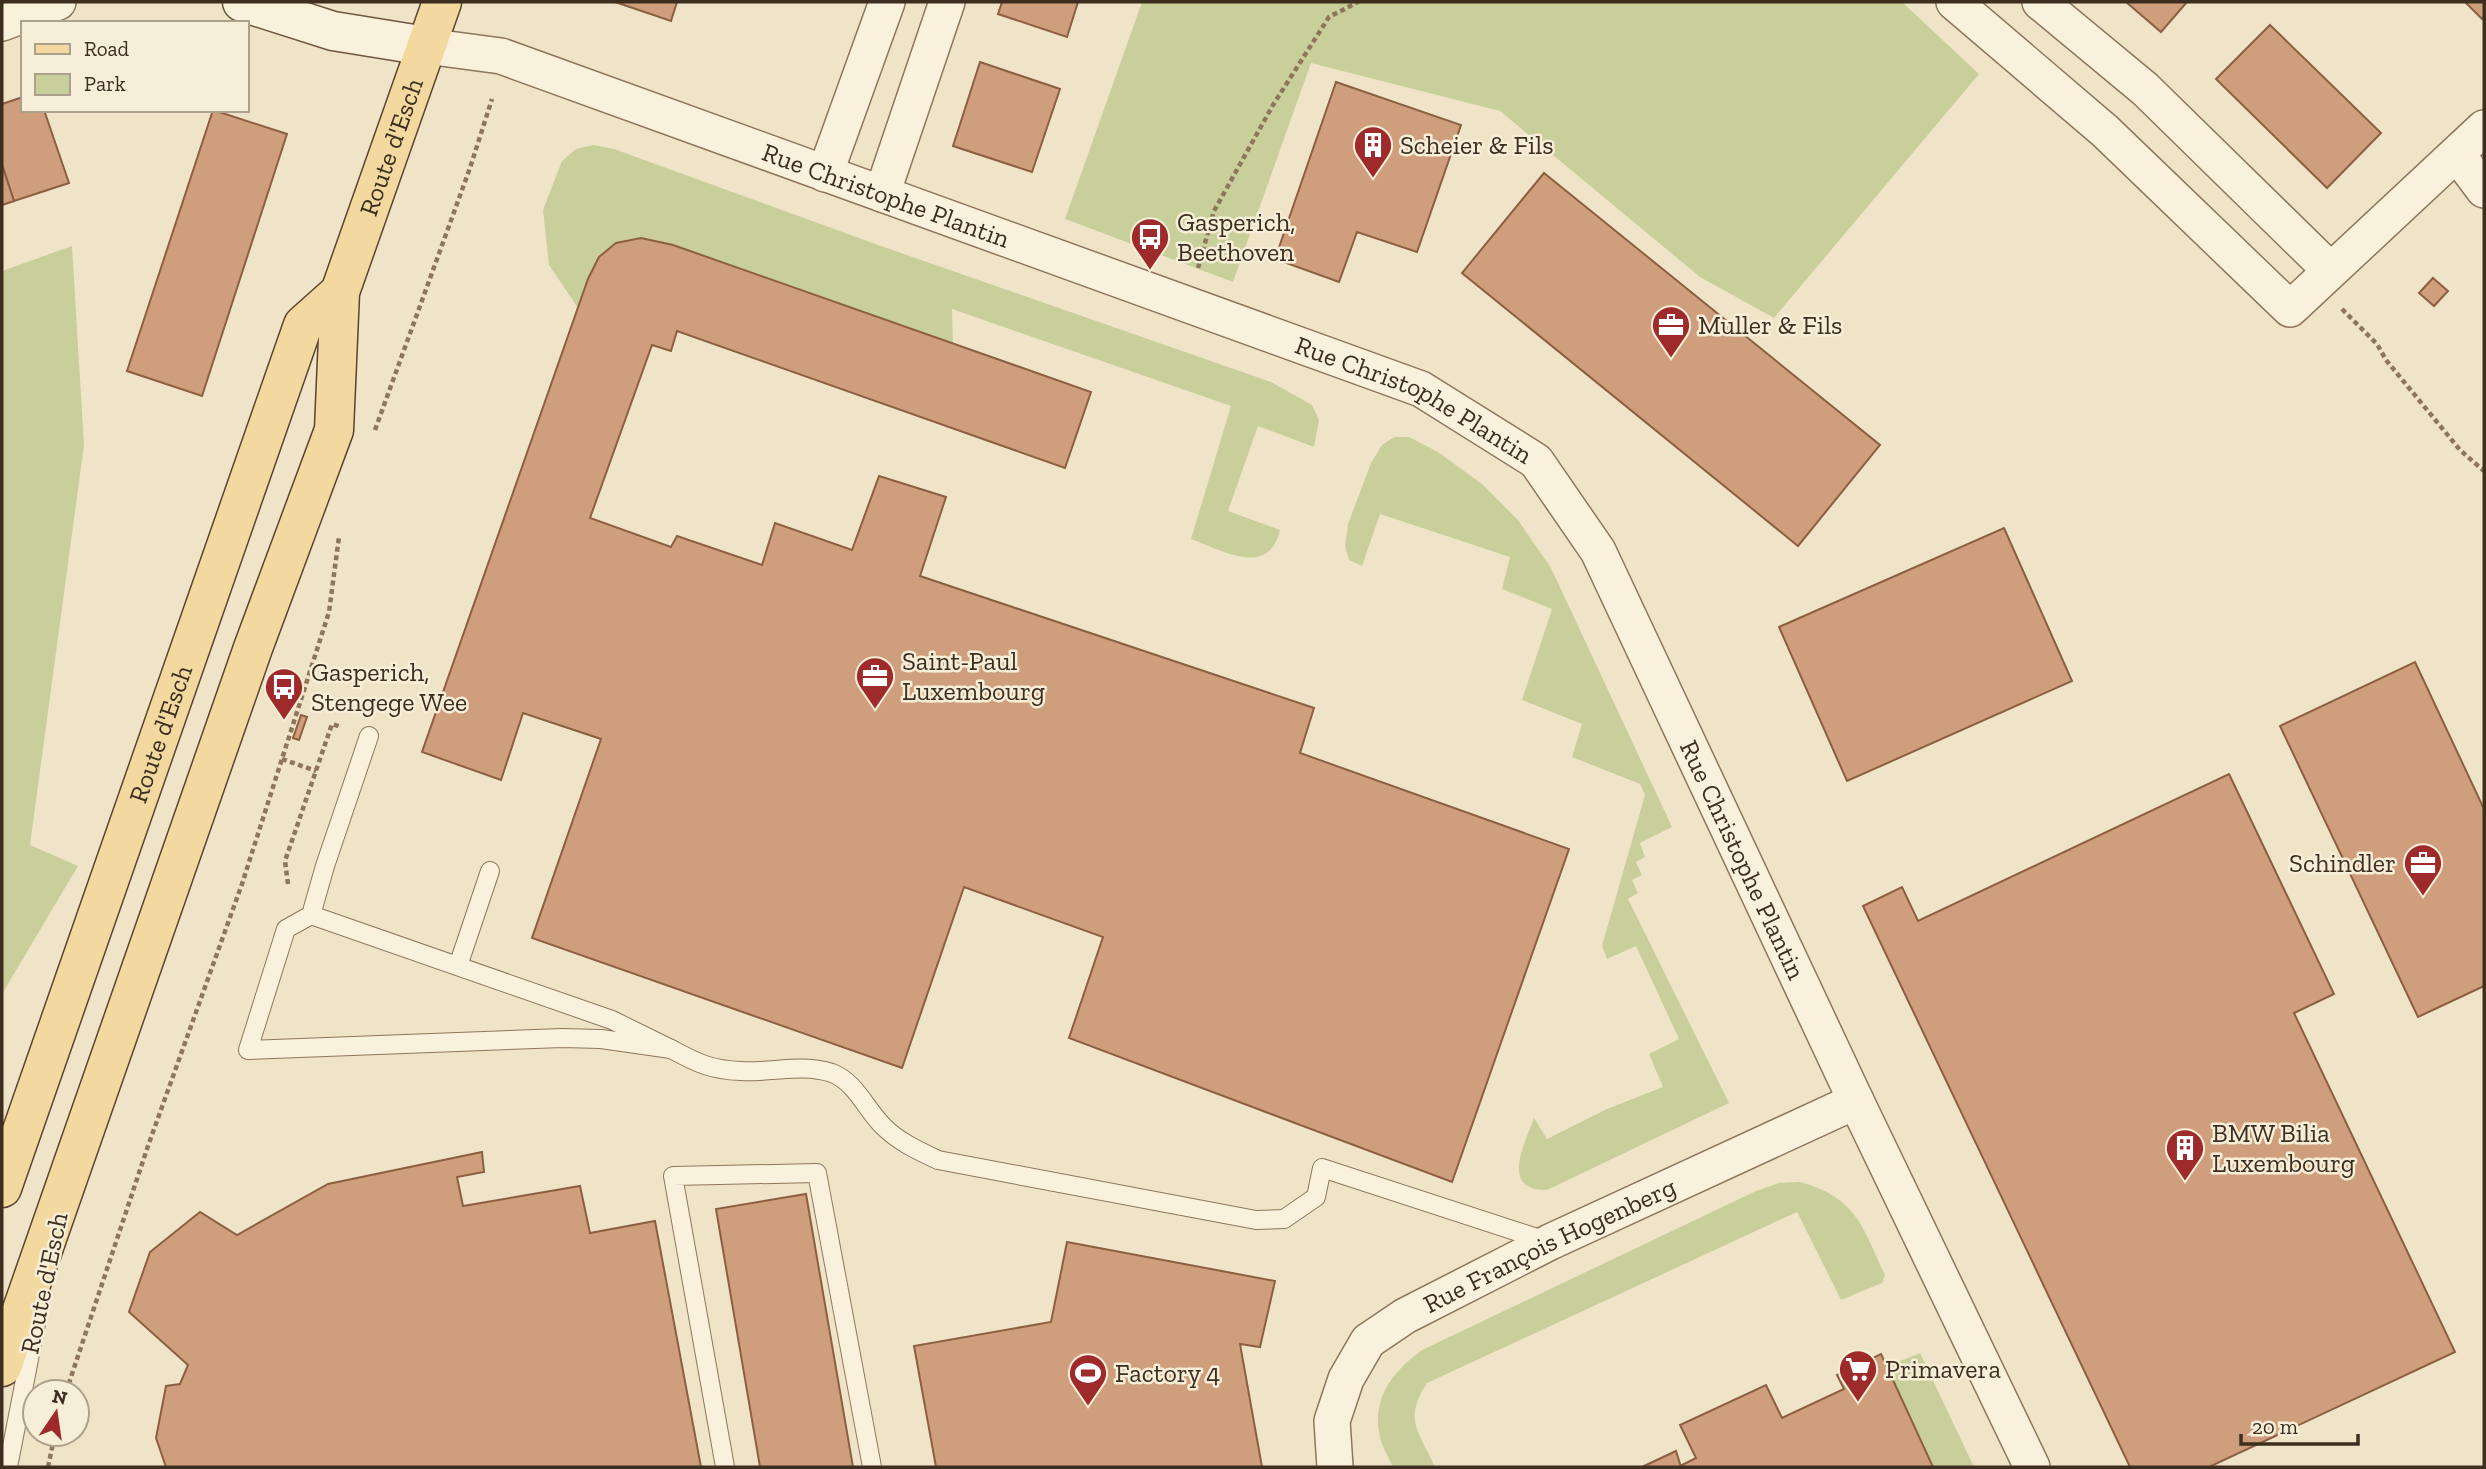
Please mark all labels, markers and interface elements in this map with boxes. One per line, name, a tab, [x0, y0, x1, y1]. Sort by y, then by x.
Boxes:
legend	[21, 21, 248, 112]
text: Road	[84, 36, 130, 61]
text: Park	[84, 71, 126, 96]
street label: Route d'Esch	[352, 73, 430, 220]
building icon: Scheier & Fils	[1352, 124, 1394, 179]
place label: Scheier & Fils	[1400, 129, 1554, 161]
street label: Rue Christophe Plantin	[758, 136, 1014, 255]
place label: Gasperich, Beethoven	[1177, 206, 1295, 268]
bus stop icon: Gasperich, Beethoven	[1129, 216, 1171, 271]
office icon: Muller & Fils	[1650, 304, 1692, 359]
place label: Muller & Fils	[1698, 309, 1842, 341]
street label: Rue Christophe Plantin	[1291, 329, 1538, 471]
place label: Saint-Paul Luxembourg	[902, 645, 1045, 707]
office icon: Saint-Paul Luxembourg	[854, 655, 896, 710]
place label: Gasperich, Stengege Wee	[311, 656, 467, 718]
street label: Route d'Esch	[122, 660, 199, 807]
bus stop icon: Gasperich, Stengege Wee	[263, 666, 305, 721]
street label: Rue Christophe Plantin	[1673, 735, 1813, 985]
office icon: Schindler	[2402, 842, 2444, 897]
place label: Schindler	[2289, 847, 2396, 879]
place label: BMW Bilia Luxembourg	[2212, 1117, 2355, 1179]
building icon: BMW Bilia Luxembourg	[2164, 1127, 2206, 1182]
street label: Rue François Hogenberg	[1418, 1170, 1681, 1320]
street label: Route d'Esch	[13, 1209, 75, 1357]
supermarket icon: Primavera	[1837, 1348, 1879, 1403]
sports icon: Factory 4	[1067, 1352, 1109, 1407]
place label: Primavera	[1885, 1353, 2002, 1385]
place label: Factory 4	[1115, 1357, 1220, 1389]
north arrow	[21, 1378, 91, 1448]
text: N	[50, 1384, 69, 1410]
scale bar	[2241, 1402, 2358, 1446]
text: 20 m	[2252, 1414, 2298, 1439]

